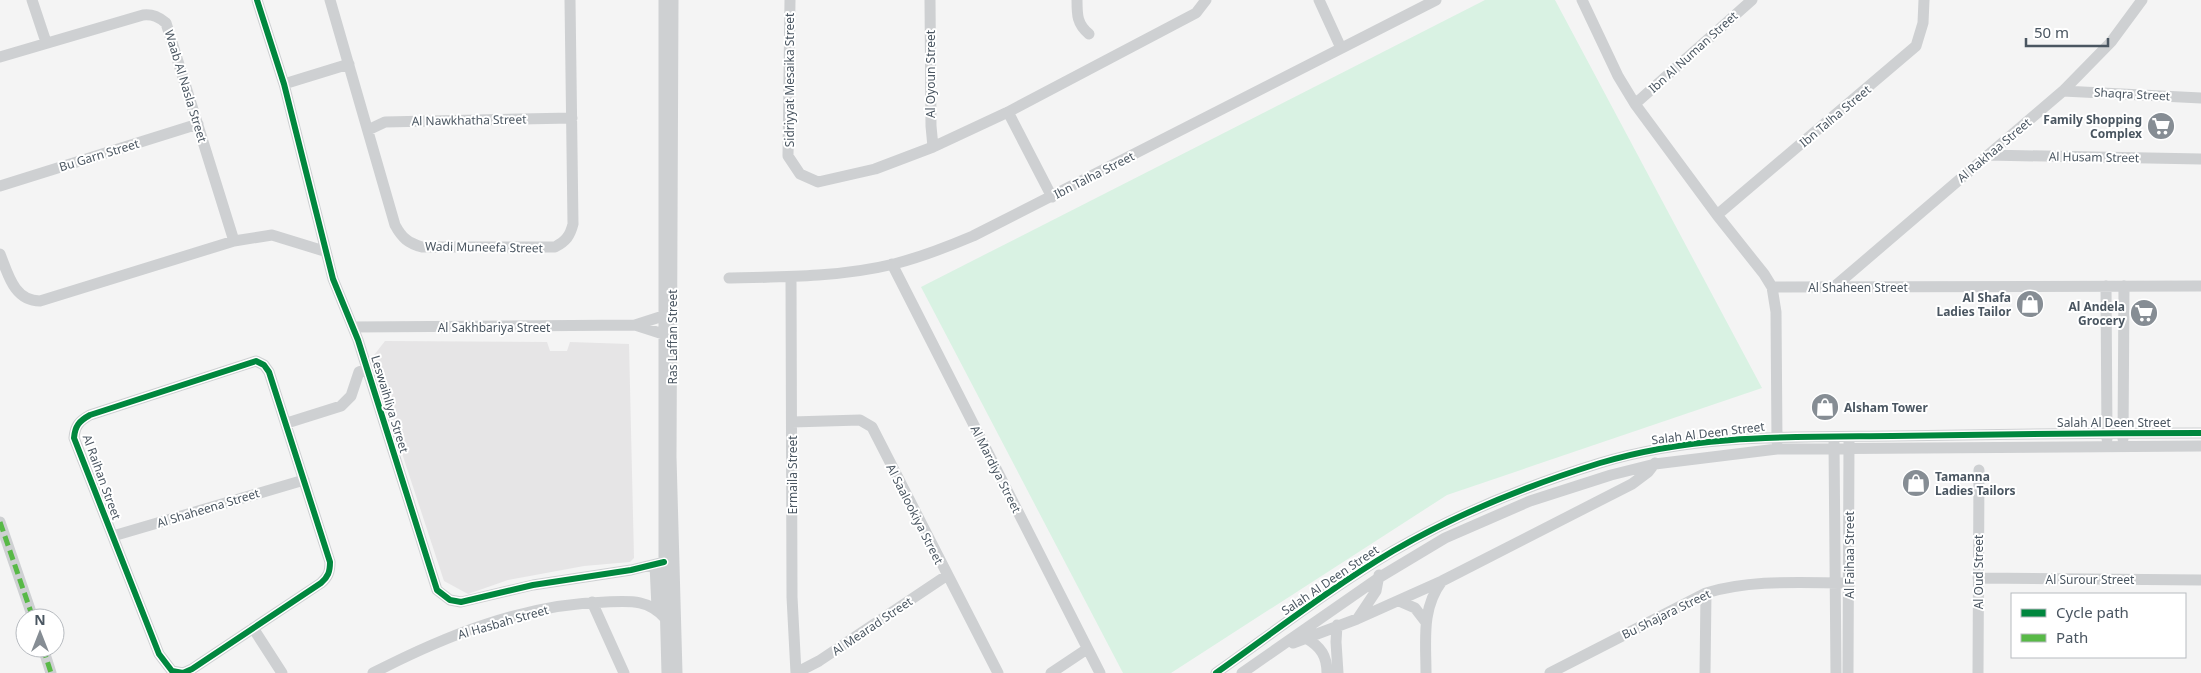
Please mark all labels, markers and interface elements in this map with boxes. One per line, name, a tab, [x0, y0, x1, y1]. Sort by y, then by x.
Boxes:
street label: Ibn Al Numan Street	[1645, 7, 1742, 97]
street label: Sidriyyat Mesaika Street	[781, 12, 798, 147]
scale bar	[2026, 15, 2108, 47]
text: 50 m	[2034, 22, 2069, 42]
street label: Waab Al Nasla Street	[161, 28, 211, 145]
street label: Al Oyoun Street	[922, 29, 939, 118]
street label: Ibn Talha Street	[1796, 81, 1875, 151]
street label: Shaqra Street	[2094, 84, 2171, 105]
street label: Al Nawkhatha Street	[411, 110, 527, 130]
place label: Family Shopping Complex	[2043, 111, 2142, 142]
supermarket icon: Family Shopping Complex	[2146, 111, 2176, 141]
street label: Al Rakhaa Street	[1953, 113, 2035, 186]
street label: Bu Garn Street	[57, 135, 142, 175]
street label: Ibn Talha Street	[1051, 147, 1138, 203]
street label: Al Husam Street	[2049, 148, 2140, 166]
street label: Wadi Muneefa Street	[425, 237, 544, 257]
street label: Al Shaheen Street	[1808, 279, 1908, 296]
street label: Ras Laffan Street	[664, 289, 681, 385]
place label: Al Shafa Ladies Tailor	[1936, 289, 2012, 320]
shop icon: Al Shafa Ladies Tailor	[2015, 289, 2045, 319]
place label: Al Andela Grocery	[2068, 298, 2125, 329]
supermarket icon: Al Andela Grocery	[2129, 298, 2159, 328]
street label: Al Sakhbariya Street	[438, 319, 551, 336]
street label: Leswaihliya Street	[367, 353, 413, 455]
shop icon: Alsham Tower	[1810, 392, 1840, 422]
place label: Alsham Tower	[1844, 399, 1928, 416]
street label: Salah Al Deen Street	[2057, 414, 2172, 431]
street label: Salah Al Deen Street	[1650, 418, 1766, 448]
street label: Al Mardiya Street	[967, 422, 1026, 516]
street label: Al Raihan Street	[79, 432, 125, 523]
street label: Ermaila Street	[784, 435, 801, 515]
street label: Al Saalookiya Street	[882, 461, 948, 568]
shop icon: Tamanna Ladies Tailors	[1901, 468, 1931, 498]
place label: Tamanna Ladies Tailors	[1935, 468, 2016, 499]
street label: Al Shaheena Street	[155, 484, 262, 532]
street label: Al Faihaa Street	[1841, 511, 1858, 599]
street label: Al Oud Street	[1970, 534, 1987, 609]
street label: Salah Al Deen Street	[1278, 541, 1383, 619]
street label: Al Surour Street	[2046, 571, 2135, 588]
street label: Bu Shajara Street	[1619, 585, 1714, 643]
street label: Al Mearad Street	[828, 592, 916, 659]
legend	[2011, 593, 2186, 658]
street label: Al Hasbah Street	[456, 601, 551, 643]
text: Cycle path	[2056, 602, 2129, 622]
north arrow	[15, 608, 65, 658]
text: N	[34, 610, 46, 629]
text: Path	[2056, 627, 2088, 647]

